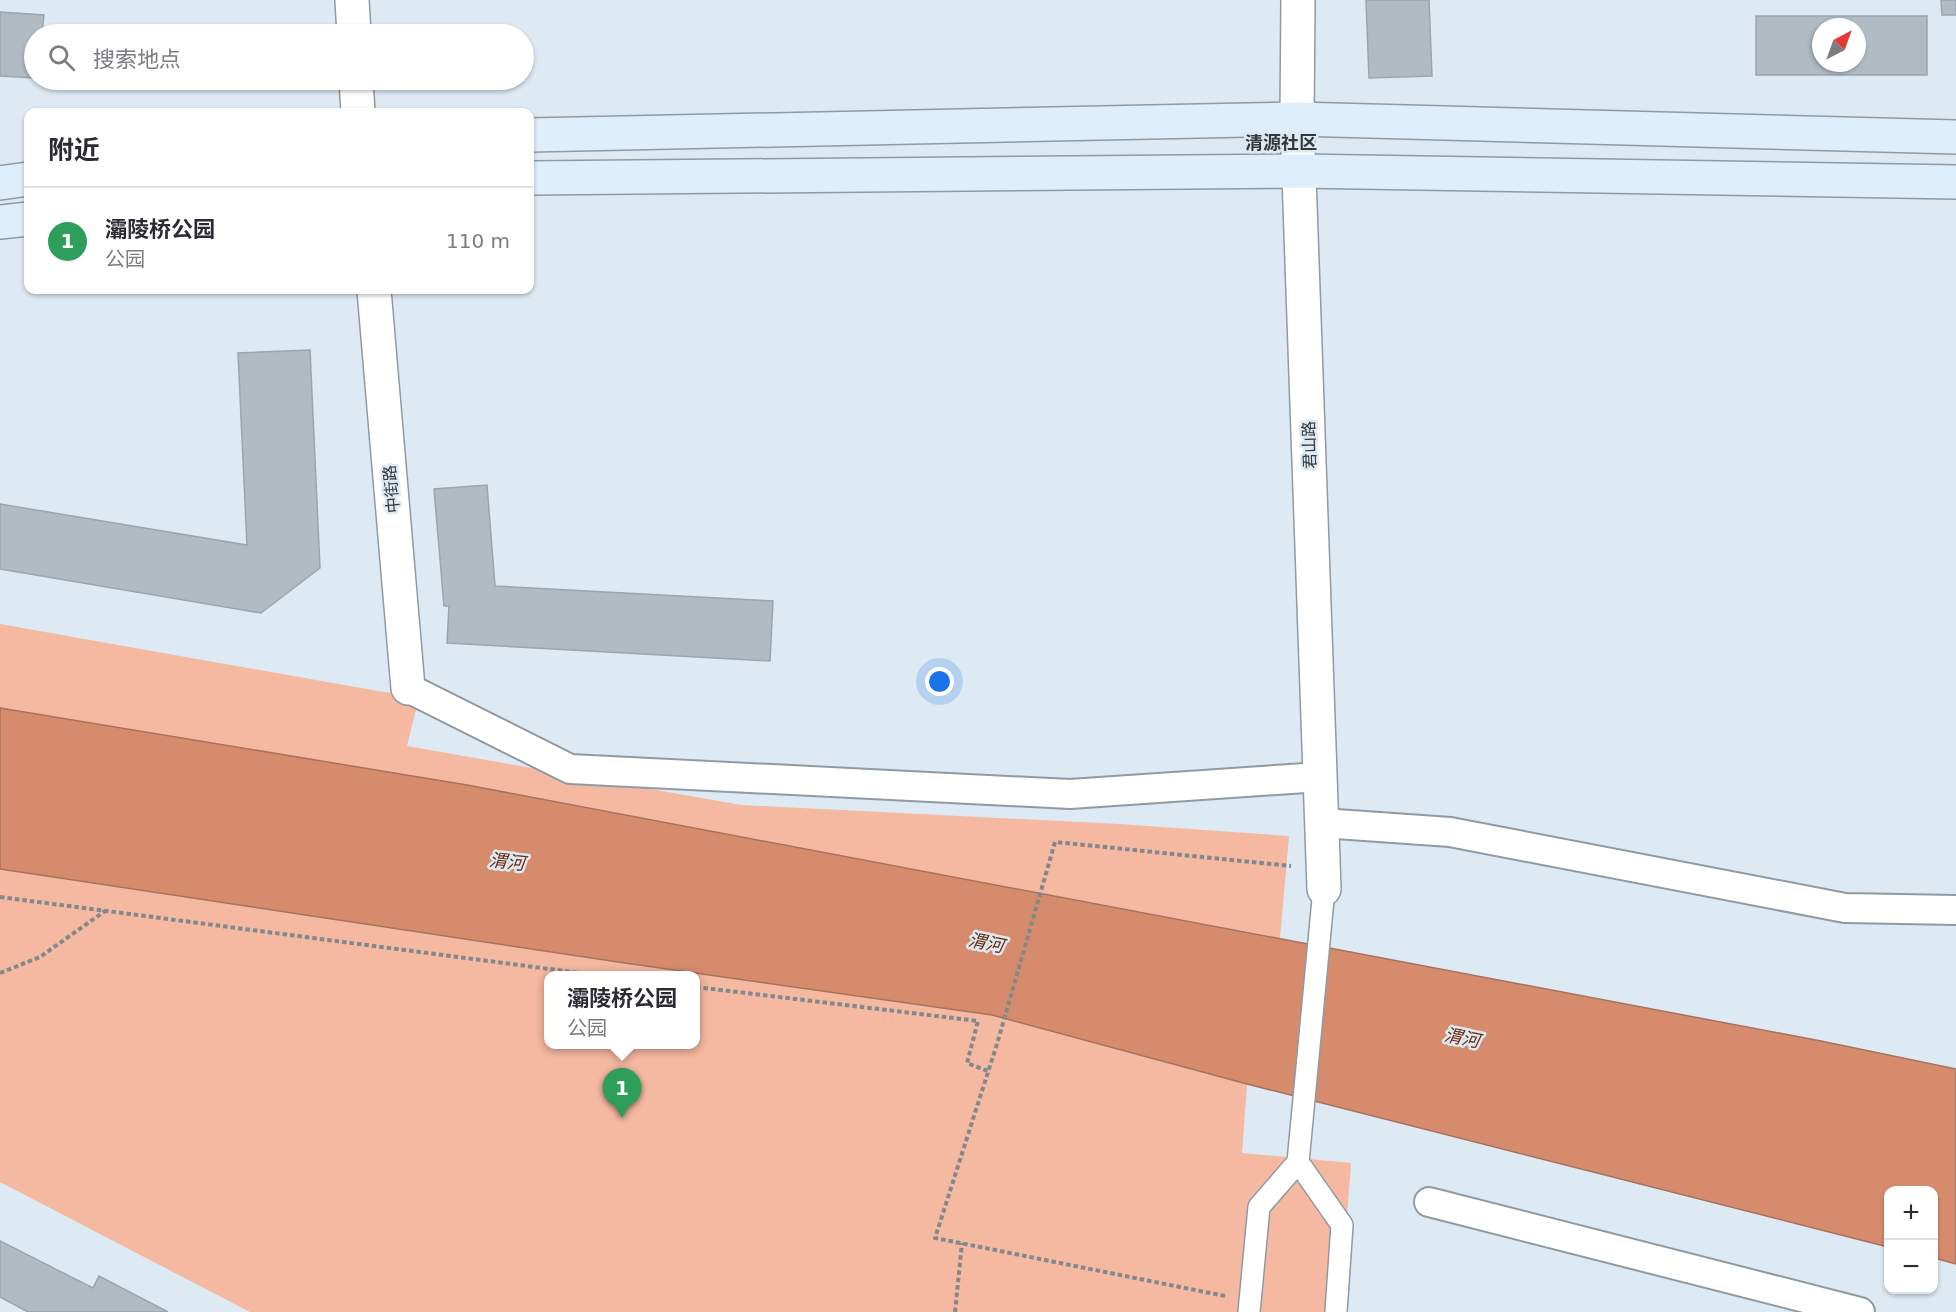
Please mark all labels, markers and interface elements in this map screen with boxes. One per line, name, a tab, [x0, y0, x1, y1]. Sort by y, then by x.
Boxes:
north arrow	[1812, 18, 1866, 72]
search box	[24, 24, 534, 90]
icon: search	[45, 41, 78, 74]
text: 搜索地点	[93, 47, 181, 72]
district label: 清源社区	[1245, 132, 1317, 153]
text: 附近	[48, 135, 100, 165]
text: 灞陵桥公园	[105, 217, 215, 242]
text: 1	[61, 229, 74, 253]
text: 110 m	[446, 229, 510, 253]
text: 公园	[105, 247, 145, 271]
street label: 君山路	[1299, 421, 1320, 469]
street label: 中街路	[380, 464, 403, 514]
your location	[925, 667, 954, 696]
water label: 渭河	[488, 849, 529, 874]
water label: 渭河	[966, 929, 1009, 957]
popup	[544, 971, 700, 1049]
text: 灞陵桥公园	[567, 986, 677, 1011]
text: 公园	[567, 1016, 607, 1040]
water label: 渭河	[1442, 1024, 1485, 1052]
pin: 1	[602, 1068, 642, 1118]
map controls	[1884, 1186, 1938, 1294]
button: +	[1884, 1186, 1938, 1240]
button: −	[1884, 1240, 1938, 1294]

